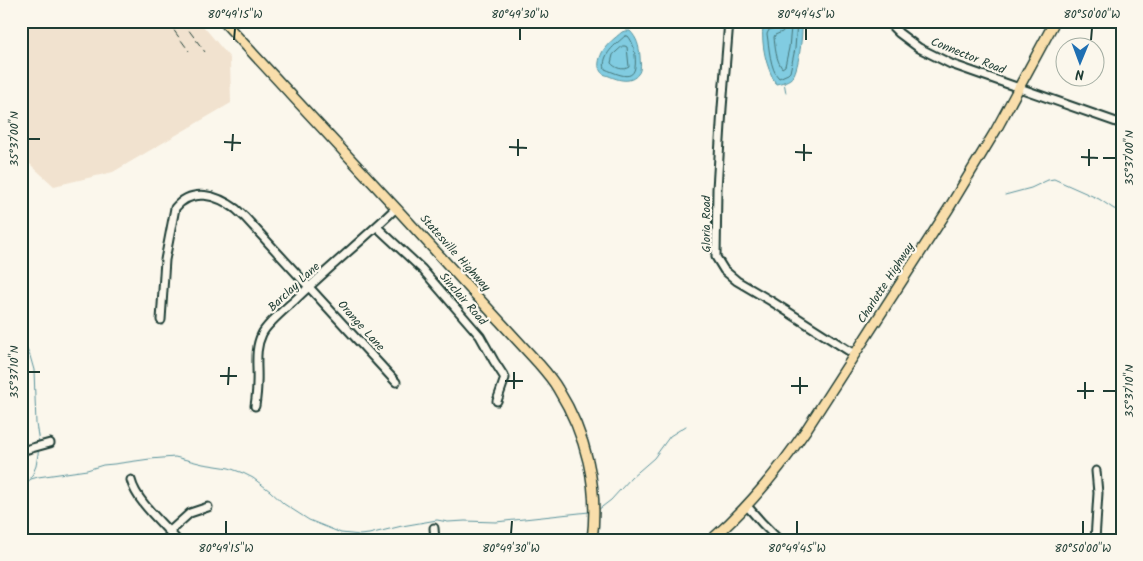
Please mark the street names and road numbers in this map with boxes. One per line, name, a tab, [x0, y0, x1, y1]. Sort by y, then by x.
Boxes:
street label: Connector Road	[928, 32, 1009, 80]
street label: Gloria Road	[697, 194, 716, 253]
street label: Statesville Highway	[415, 210, 495, 296]
street label: Charlotte Highway	[853, 238, 920, 327]
street label: Barclay Lane	[264, 257, 325, 316]
street label: Sinclair Road	[434, 268, 492, 331]
street label: Orange Lane	[333, 296, 390, 356]

